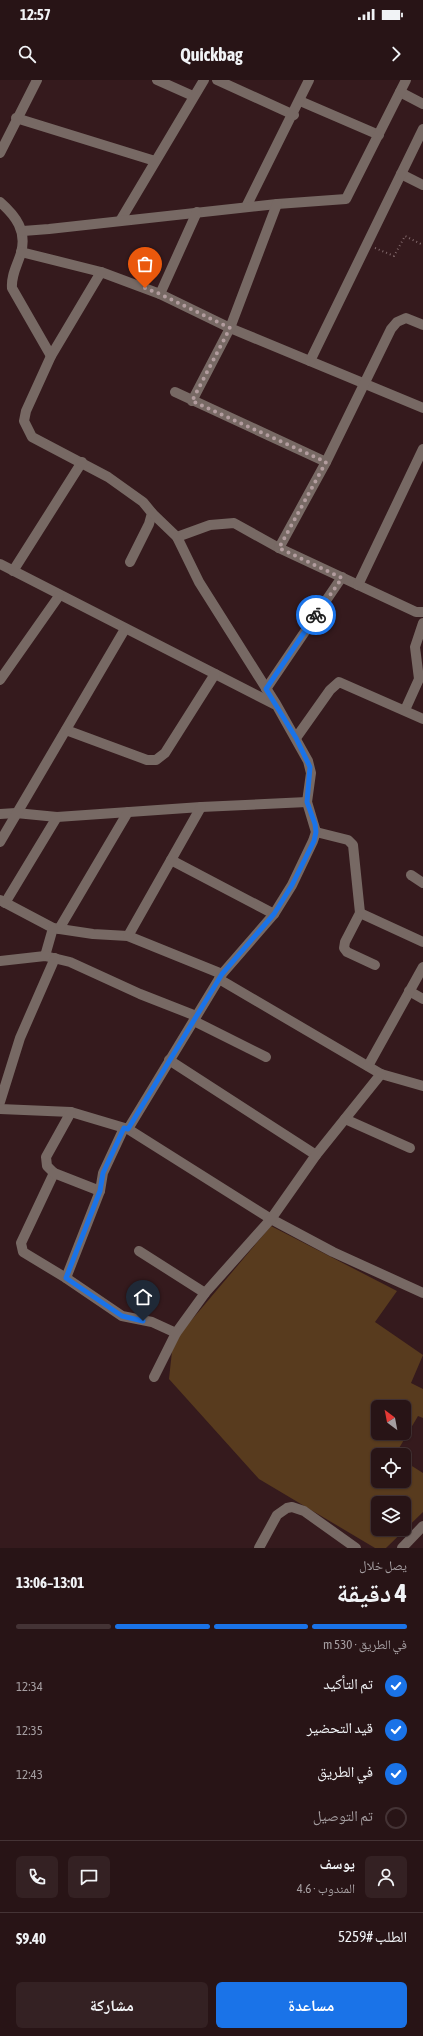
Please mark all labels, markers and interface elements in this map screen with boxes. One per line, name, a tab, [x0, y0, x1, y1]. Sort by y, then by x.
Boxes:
text: 12:57	[20, 6, 51, 23]
icon: search	[16, 43, 38, 65]
icon: forward	[385, 43, 407, 65]
text: Quickbag	[180, 44, 243, 65]
pin	[128, 247, 162, 288]
icon: bag	[134, 253, 156, 275]
courier	[296, 595, 336, 635]
icon: bike	[305, 604, 327, 626]
pin	[126, 1280, 160, 1321]
icon: home	[132, 1286, 154, 1308]
north arrow	[371, 1400, 411, 1440]
map controls	[371, 1400, 411, 1536]
button: locate	[371, 1448, 411, 1488]
button: layers	[371, 1496, 411, 1536]
text: يصل خلال	[359, 1558, 407, 1573]
text: 13:01–13:06	[16, 1574, 84, 1591]
text: 4 دقيقة	[337, 1578, 407, 1608]
text: في الطريق · 530 m	[323, 1637, 407, 1652]
text: تم التأكيد	[323, 1675, 373, 1692]
icon: check	[385, 1675, 407, 1697]
text: 12:34	[16, 1679, 43, 1694]
text: قيد التحضير	[307, 1719, 373, 1736]
icon: check	[385, 1719, 407, 1741]
text: 12:35	[16, 1723, 43, 1738]
text: في الطريق	[317, 1763, 373, 1780]
icon: check	[385, 1763, 407, 1785]
text: 12:43	[16, 1767, 43, 1782]
text: تم التوصيل	[313, 1807, 373, 1824]
text: يوسف	[320, 1855, 355, 1872]
button: phone	[16, 1856, 58, 1898]
button: chat	[68, 1856, 110, 1898]
button: person	[365, 1856, 407, 1898]
text: المندوب · 4.6	[297, 1881, 355, 1896]
text: الطلب #5259	[338, 1928, 407, 1945]
text: $9.40	[16, 1930, 46, 1947]
button: مشاركة	[16, 1982, 208, 2028]
button: مساعدة	[216, 1982, 407, 2028]

